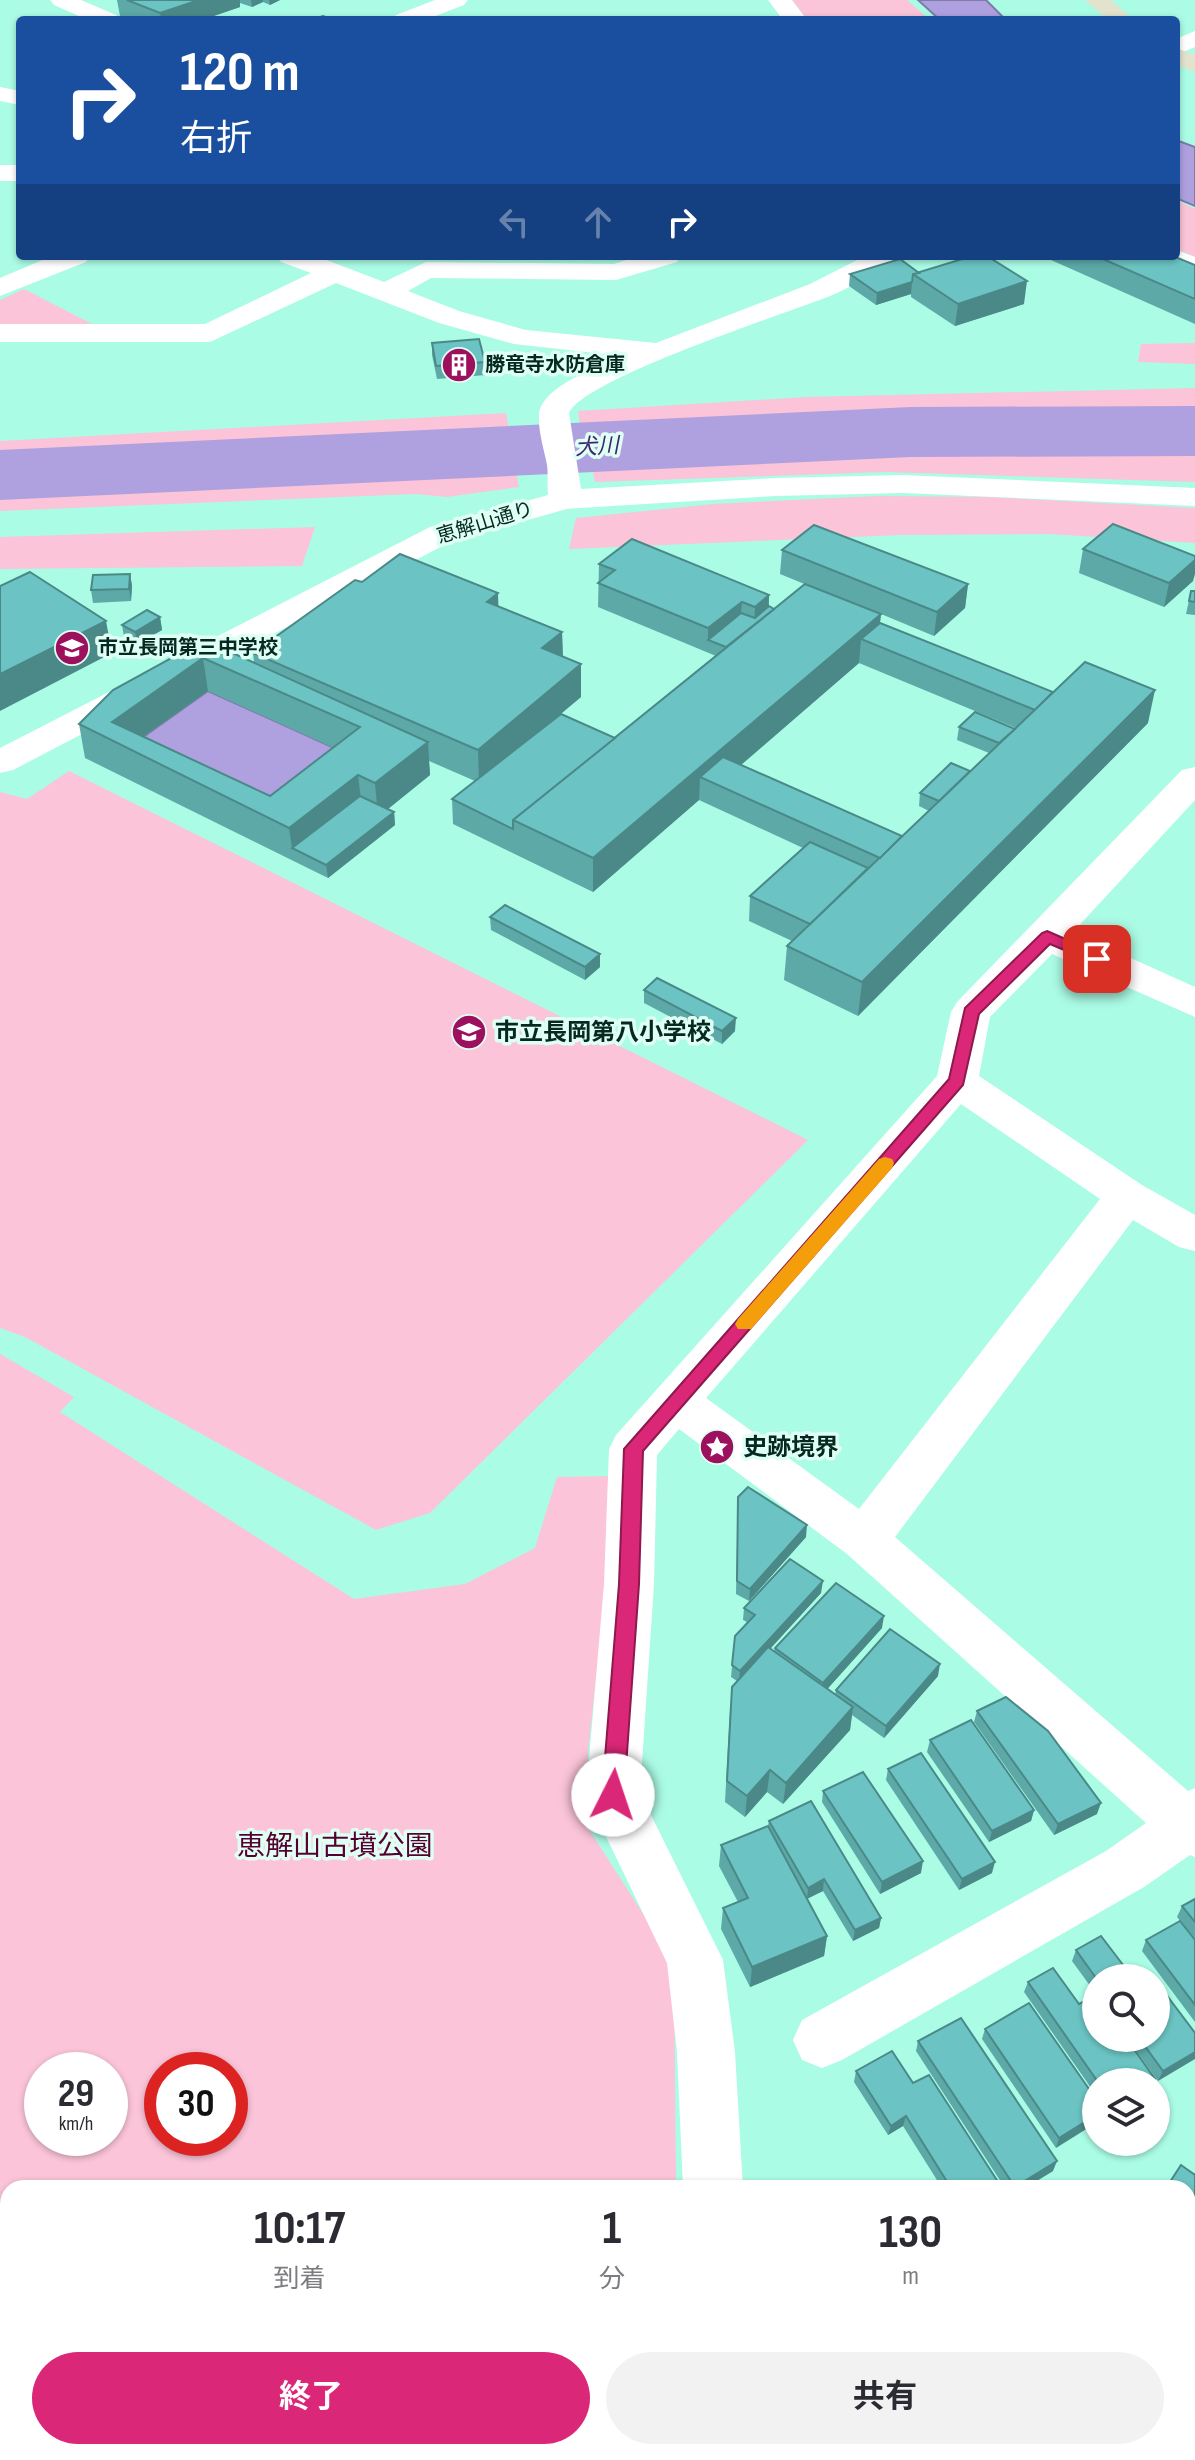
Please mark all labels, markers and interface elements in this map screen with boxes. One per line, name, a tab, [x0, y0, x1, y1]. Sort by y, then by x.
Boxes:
text: 120 m	[180, 40, 300, 107]
icon: right	[48, 48, 152, 152]
text: 右折	[180, 118, 252, 161]
icon: left	[492, 200, 536, 244]
icon: ahead	[576, 200, 620, 244]
icon: right	[660, 200, 704, 244]
building icon: 勝竜寺水防倉庫	[440, 346, 478, 384]
place label: 勝竜寺水防倉庫	[485, 353, 625, 377]
water label: 犬川	[574, 432, 622, 462]
street label: 恵解山通り	[434, 497, 536, 549]
school or university icon: 市立長岡第三中学校	[53, 629, 91, 667]
place label: 市立長岡第三中学校	[98, 636, 278, 660]
pin	[1063, 925, 1131, 993]
icon: arrive	[1075, 937, 1119, 981]
school or university icon: 市立長岡第八小学校	[450, 1013, 488, 1051]
place label: 市立長岡第八小学校	[495, 1018, 711, 1047]
place icon: 史跡境界	[698, 1428, 736, 1466]
place label: 史跡境界	[743, 1433, 839, 1462]
position arrow	[571, 1753, 655, 1837]
park label: 恵解山古墳公園	[237, 1830, 433, 1863]
map controls	[1082, 1964, 1170, 2156]
button: search	[1082, 1964, 1170, 2052]
speed limit sign: 30	[144, 2052, 248, 2156]
button: layers	[1082, 2068, 1170, 2156]
text: 29	[58, 2070, 94, 2118]
text: km/h	[59, 2112, 93, 2136]
text: 10:17	[254, 2200, 345, 2257]
text: 1	[603, 2200, 621, 2257]
text: 130	[879, 2204, 942, 2261]
text: m	[902, 2261, 919, 2292]
text: 到着	[273, 2264, 326, 2295]
text: 分	[599, 2264, 625, 2295]
button: 終了	[32, 2352, 590, 2444]
button: 共有	[606, 2352, 1164, 2444]

